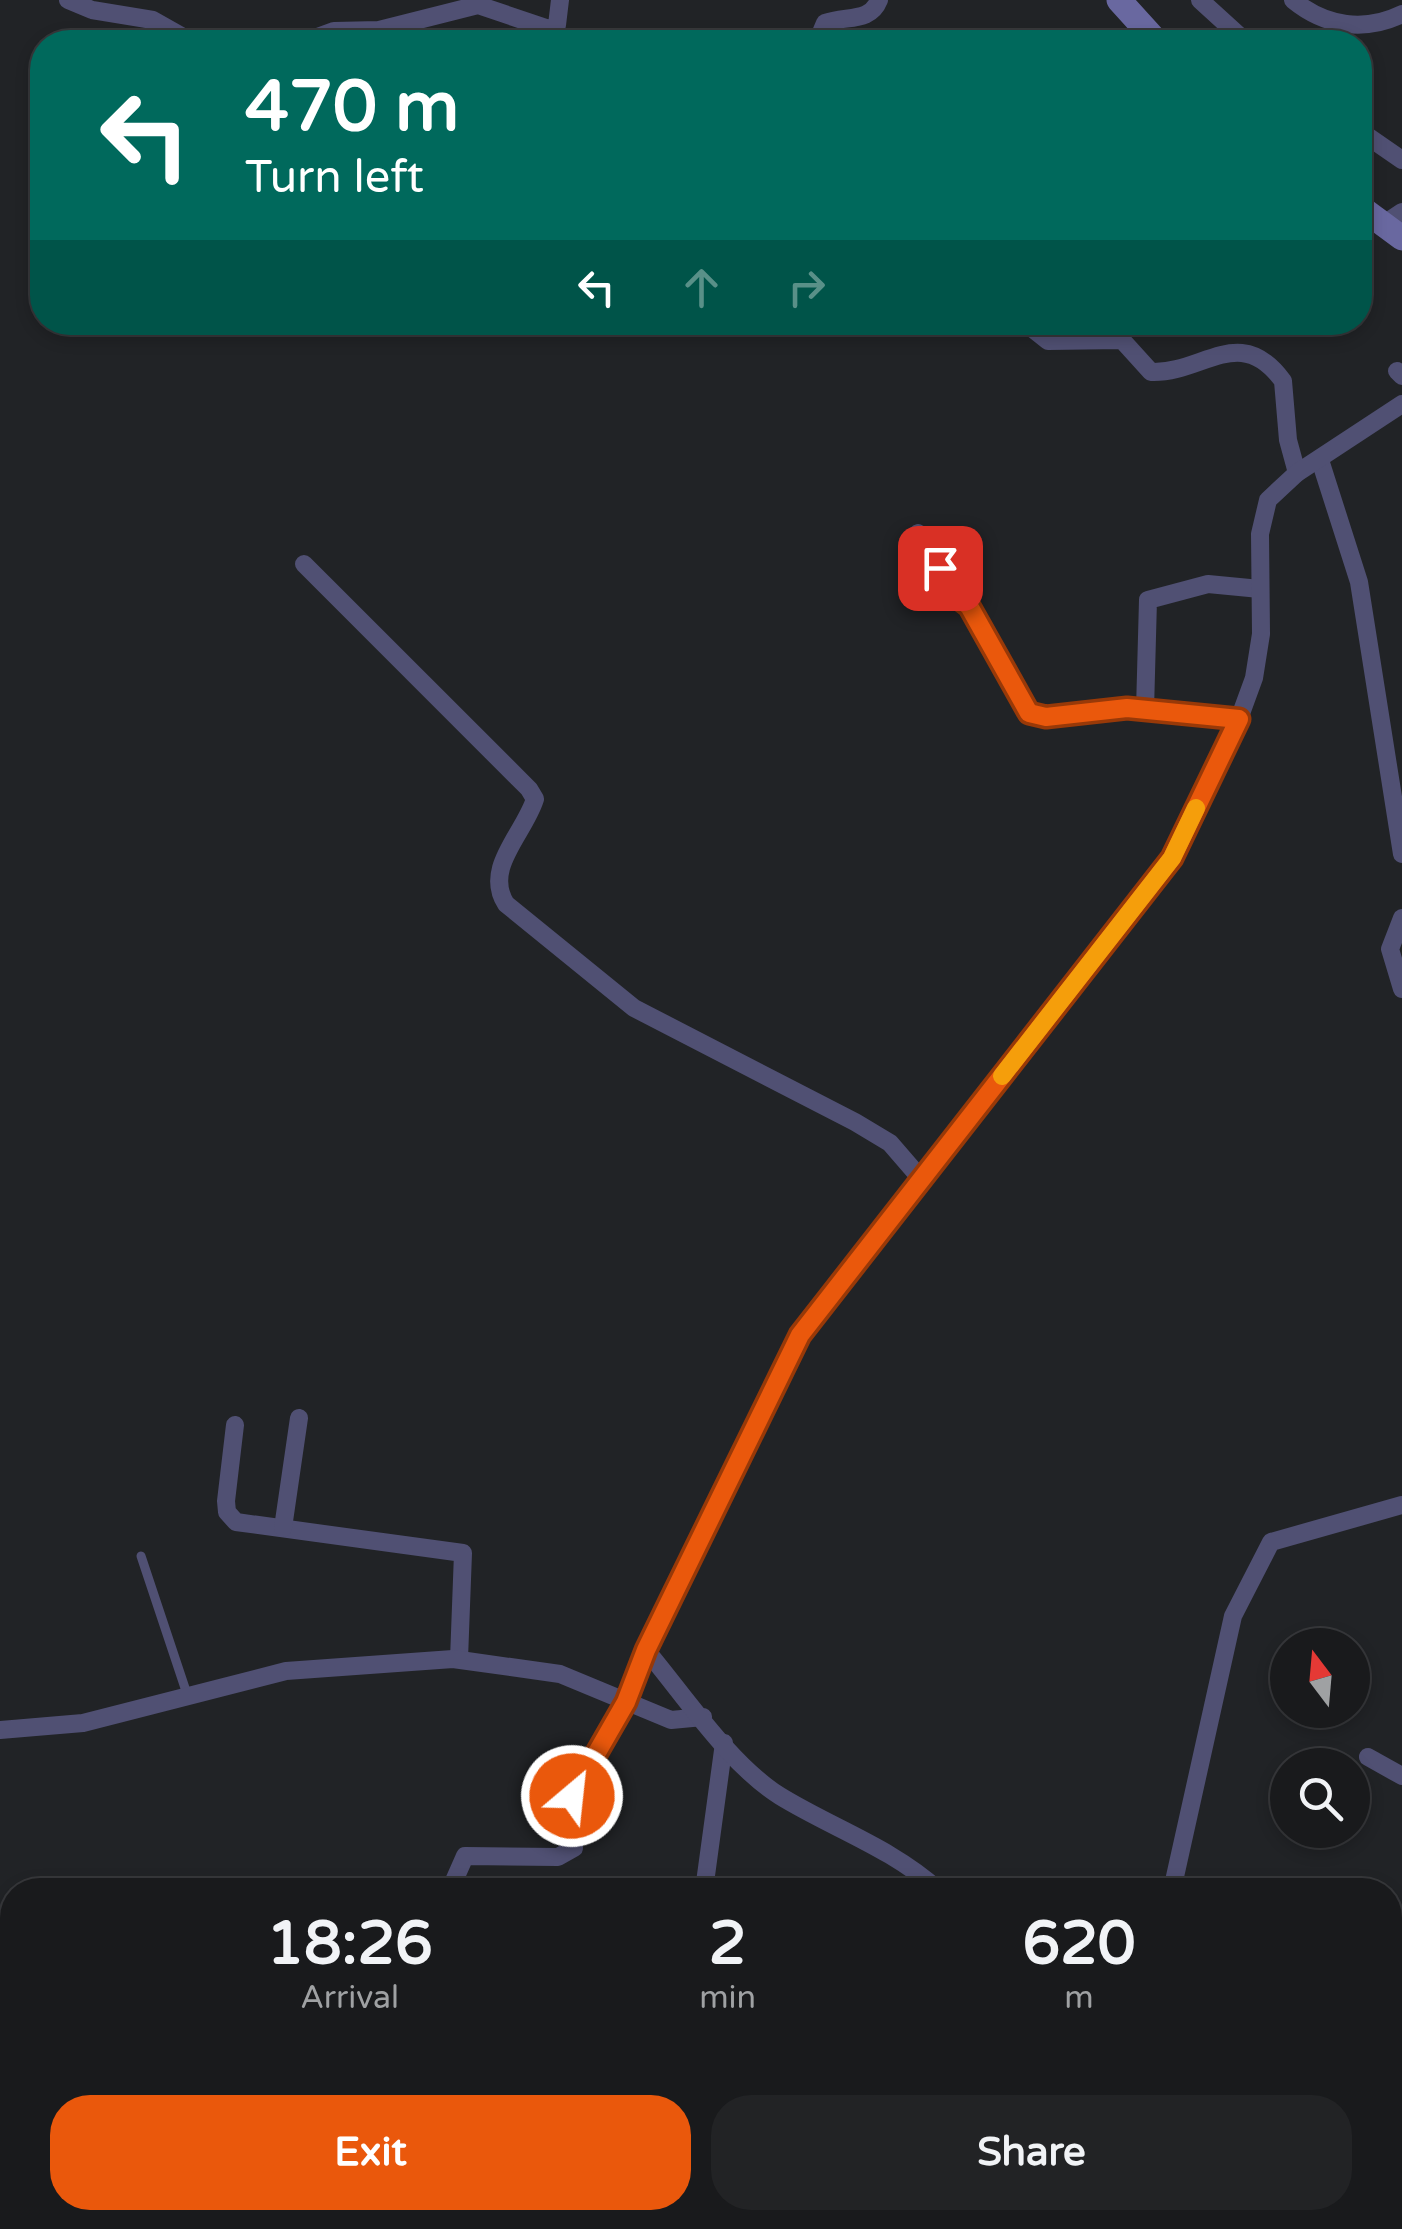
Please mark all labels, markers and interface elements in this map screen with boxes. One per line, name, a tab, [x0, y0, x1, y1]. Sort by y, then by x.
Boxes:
text: 470 m	[245, 66, 459, 150]
icon: left	[80, 70, 210, 200]
text: Turn left	[245, 151, 424, 205]
icon: left	[569, 260, 624, 315]
icon: ahead	[674, 260, 729, 315]
icon: right	[779, 260, 834, 315]
pin	[898, 526, 983, 611]
icon: arrive	[913, 541, 968, 596]
north arrow	[1270, 1628, 1370, 1728]
map controls	[1270, 1628, 1370, 1848]
position arrow	[520, 1744, 624, 1848]
button: search	[1270, 1748, 1370, 1848]
text: 18:26	[266, 1908, 433, 1980]
text: 2	[709, 1908, 746, 1980]
text: 620	[1022, 1908, 1136, 1980]
text: Arrival	[300, 1979, 399, 2017]
text: min	[699, 1979, 756, 2017]
text: m	[1064, 1979, 1094, 2017]
button: Exit	[50, 2095, 691, 2210]
button: Share	[711, 2095, 1352, 2210]

